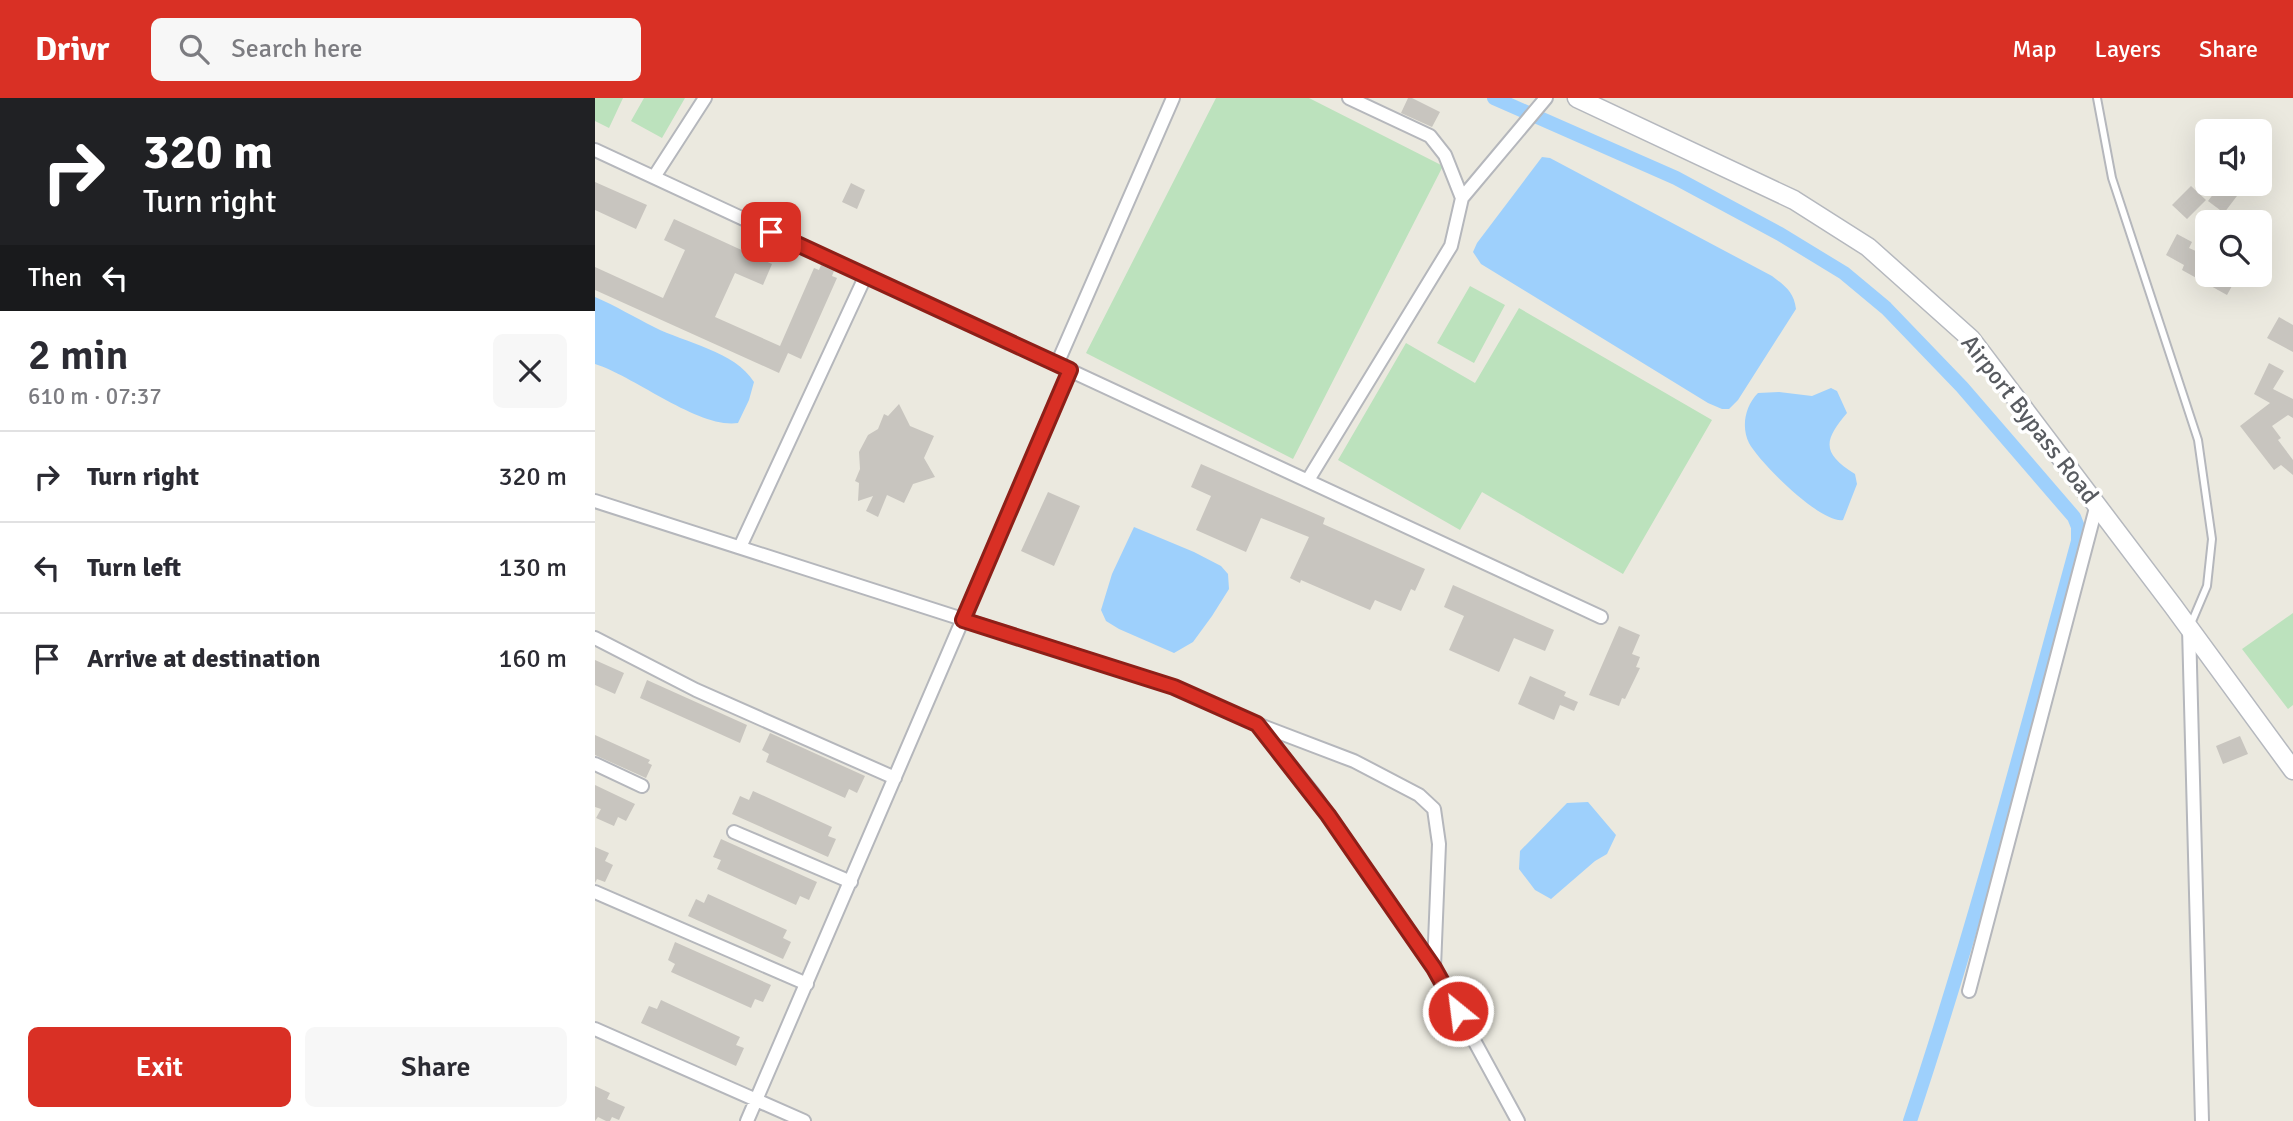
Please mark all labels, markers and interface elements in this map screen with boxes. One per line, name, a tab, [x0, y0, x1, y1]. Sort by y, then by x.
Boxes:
search box	[151, 18, 641, 81]
text: Drivr	[35, 29, 109, 70]
icon: search	[175, 30, 213, 68]
text: Search here	[231, 33, 362, 65]
text: Map	[2012, 34, 2057, 64]
text: Layers	[2095, 34, 2161, 64]
text: Share	[2199, 34, 2258, 64]
map controls	[2195, 119, 2272, 287]
button: sound	[2195, 119, 2272, 196]
text: 320 m	[143, 122, 273, 182]
icon: right	[28, 126, 119, 217]
text: Turn right	[143, 182, 276, 221]
pin	[741, 202, 801, 262]
button: search	[2195, 210, 2272, 287]
icon: arrive	[752, 213, 790, 251]
icon: left	[96, 259, 134, 297]
text: Then	[28, 262, 82, 294]
street label: Airport Bypass Road	[1955, 329, 2105, 509]
text: 2 min	[28, 330, 129, 381]
button: close	[493, 334, 567, 408]
text: 610 m · 07:37	[28, 382, 162, 411]
icon: right	[28, 458, 66, 496]
text: Turn right	[87, 461, 199, 493]
text: 320 m	[498, 461, 567, 493]
icon: left	[28, 549, 66, 587]
text: Turn left	[87, 552, 181, 584]
text: 130 m	[498, 552, 567, 584]
icon: arrive	[28, 640, 66, 678]
text: Arrive at destination	[87, 643, 320, 675]
text: 160 m	[498, 643, 567, 675]
position arrow	[1421, 974, 1495, 1048]
button: Exit	[28, 1027, 291, 1107]
button: Share	[305, 1027, 567, 1107]

